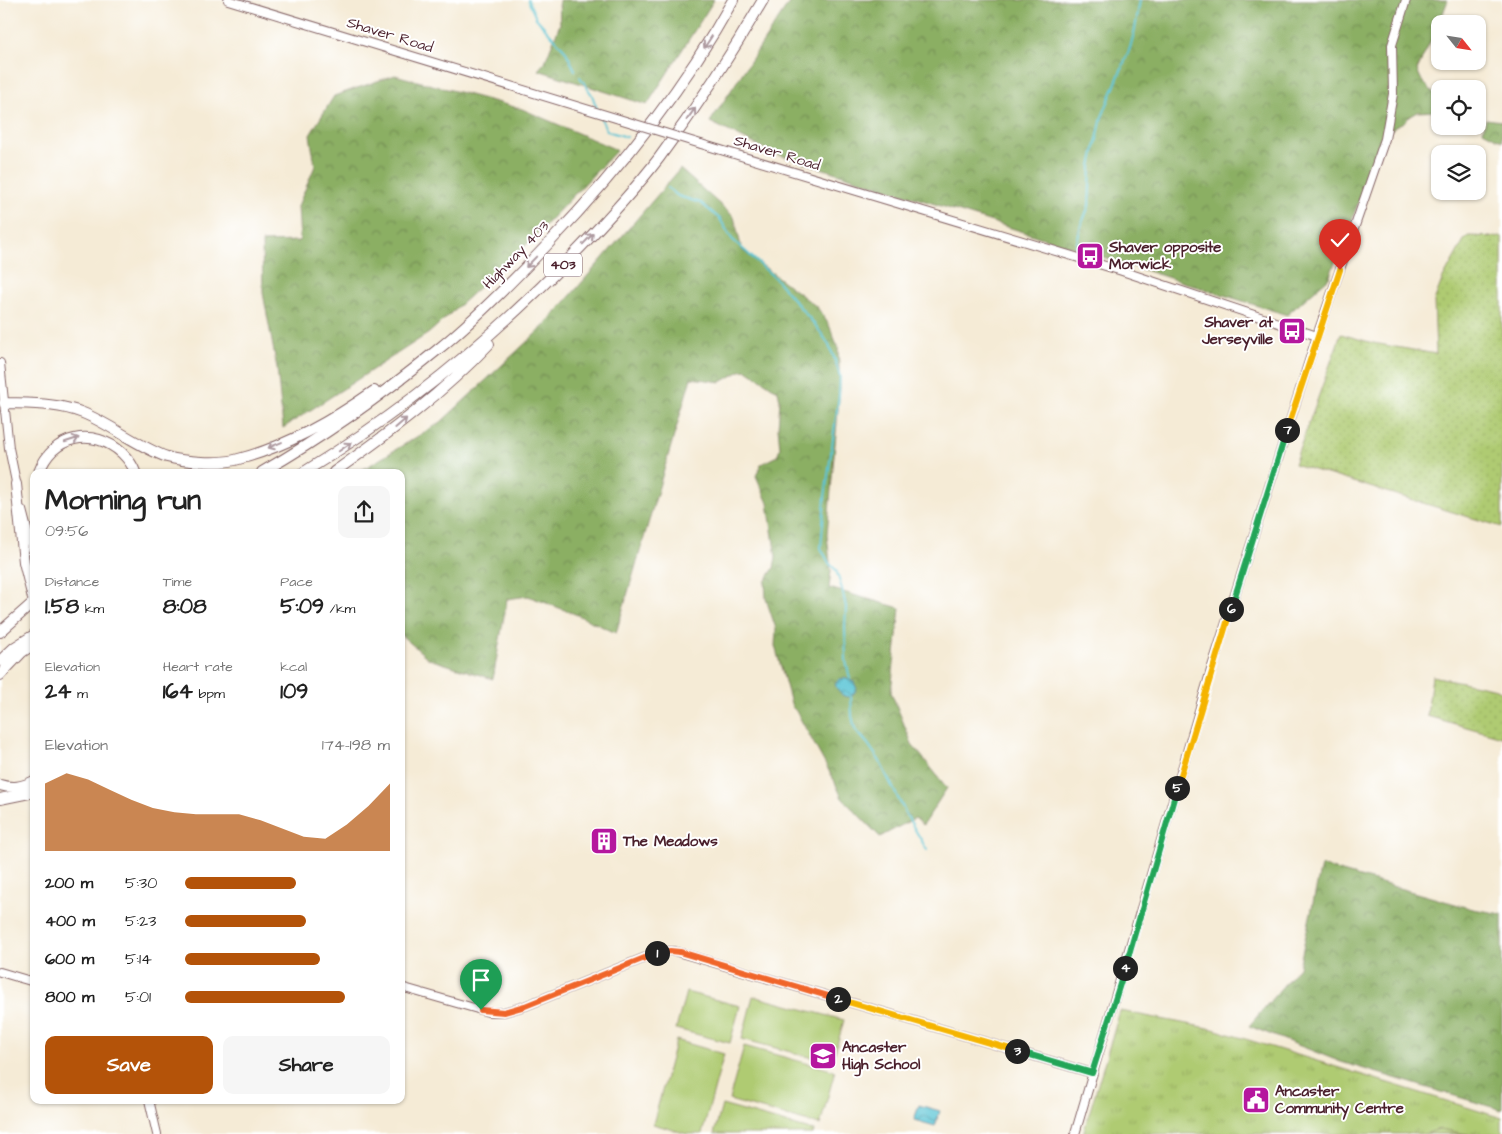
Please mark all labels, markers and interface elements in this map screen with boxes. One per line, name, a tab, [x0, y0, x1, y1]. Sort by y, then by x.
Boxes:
street label: Shaver Road	[344, 12, 436, 58]
north arrow	[1431, 15, 1486, 70]
map controls	[1431, 15, 1486, 200]
one-way arrow	[703, 34, 713, 48]
button: locate	[1431, 80, 1486, 135]
one-way arrow	[685, 108, 696, 121]
street label: Shaver Road	[731, 130, 823, 176]
button: layers	[1431, 145, 1486, 200]
street label: Highway 403	[478, 216, 555, 295]
pin	[1319, 219, 1361, 270]
icon: check	[1326, 226, 1354, 254]
one-way arrow	[582, 233, 594, 246]
place label: Shaver opposite Morwick	[1108, 237, 1221, 275]
bus stop icon: Shaver opposite Morwick	[1075, 241, 1105, 271]
road number: 403	[544, 254, 582, 276]
one-way arrow	[525, 255, 537, 268]
place label: Shaver at Jerseyville	[1201, 312, 1274, 351]
bus stop icon: Shaver at Jerseyville	[1277, 316, 1307, 346]
one-way arrow	[395, 417, 408, 428]
pin: 7	[1274, 418, 1300, 442]
text: 7	[1283, 420, 1292, 440]
one-way arrow	[64, 435, 80, 445]
one-way arrow	[268, 441, 283, 451]
one-way arrow	[338, 442, 352, 452]
text: Morning run	[45, 481, 201, 520]
button: share	[338, 486, 390, 538]
text: 09:56	[45, 520, 88, 542]
text: Distance	[45, 572, 99, 592]
text: Time	[163, 572, 192, 592]
text: Pace	[280, 572, 313, 592]
text: 1.58	[45, 592, 79, 621]
text: 8:08	[163, 592, 207, 621]
text: 5:09	[280, 592, 324, 621]
pin: 6	[1218, 596, 1244, 622]
text: km	[79, 599, 104, 619]
text: /km	[324, 599, 355, 619]
text: 6	[1227, 599, 1236, 619]
text: Elevation	[45, 657, 100, 677]
text: Heart rate	[163, 657, 233, 677]
text: kcal	[280, 657, 307, 677]
text: 24	[45, 677, 71, 706]
text: 164	[163, 677, 193, 706]
text: 109	[280, 677, 308, 706]
text: m	[71, 684, 88, 704]
text: bpm	[193, 684, 225, 704]
text: Elevation	[45, 734, 108, 756]
text: 174–198 m	[322, 734, 390, 756]
pin: 5	[1164, 776, 1190, 800]
text: 5	[1173, 778, 1182, 798]
building icon: The Meadows	[589, 826, 619, 856]
place label: The Meadows	[622, 831, 718, 852]
text: 200 m	[45, 872, 93, 894]
text: 5:30	[125, 872, 157, 894]
text: 400 m	[45, 910, 95, 932]
text: 5:23	[125, 910, 156, 932]
pin: 1	[644, 940, 670, 966]
text: 1	[657, 943, 658, 963]
text: 600 m	[45, 948, 94, 970]
text: 5:14	[125, 948, 152, 970]
pin: 4	[1112, 956, 1138, 980]
text: 4	[1121, 958, 1130, 978]
pin	[460, 959, 502, 1010]
icon: arrive	[467, 966, 495, 994]
text: 800 m	[45, 986, 94, 1008]
text: 5:01	[125, 986, 151, 1008]
pin: 2	[826, 986, 850, 1012]
text: 2	[834, 989, 843, 1009]
button: Save	[45, 1036, 213, 1094]
button: Share	[223, 1036, 390, 1094]
place label: Ancaster High School	[842, 1037, 921, 1077]
pin: 3	[1004, 1038, 1030, 1064]
school or university icon: Ancaster High School	[808, 1041, 838, 1071]
text: 3	[1014, 1041, 1021, 1061]
place label: Ancaster Community Centre	[1275, 1081, 1404, 1120]
public building icon: Ancaster Community Centre	[1241, 1085, 1271, 1115]

